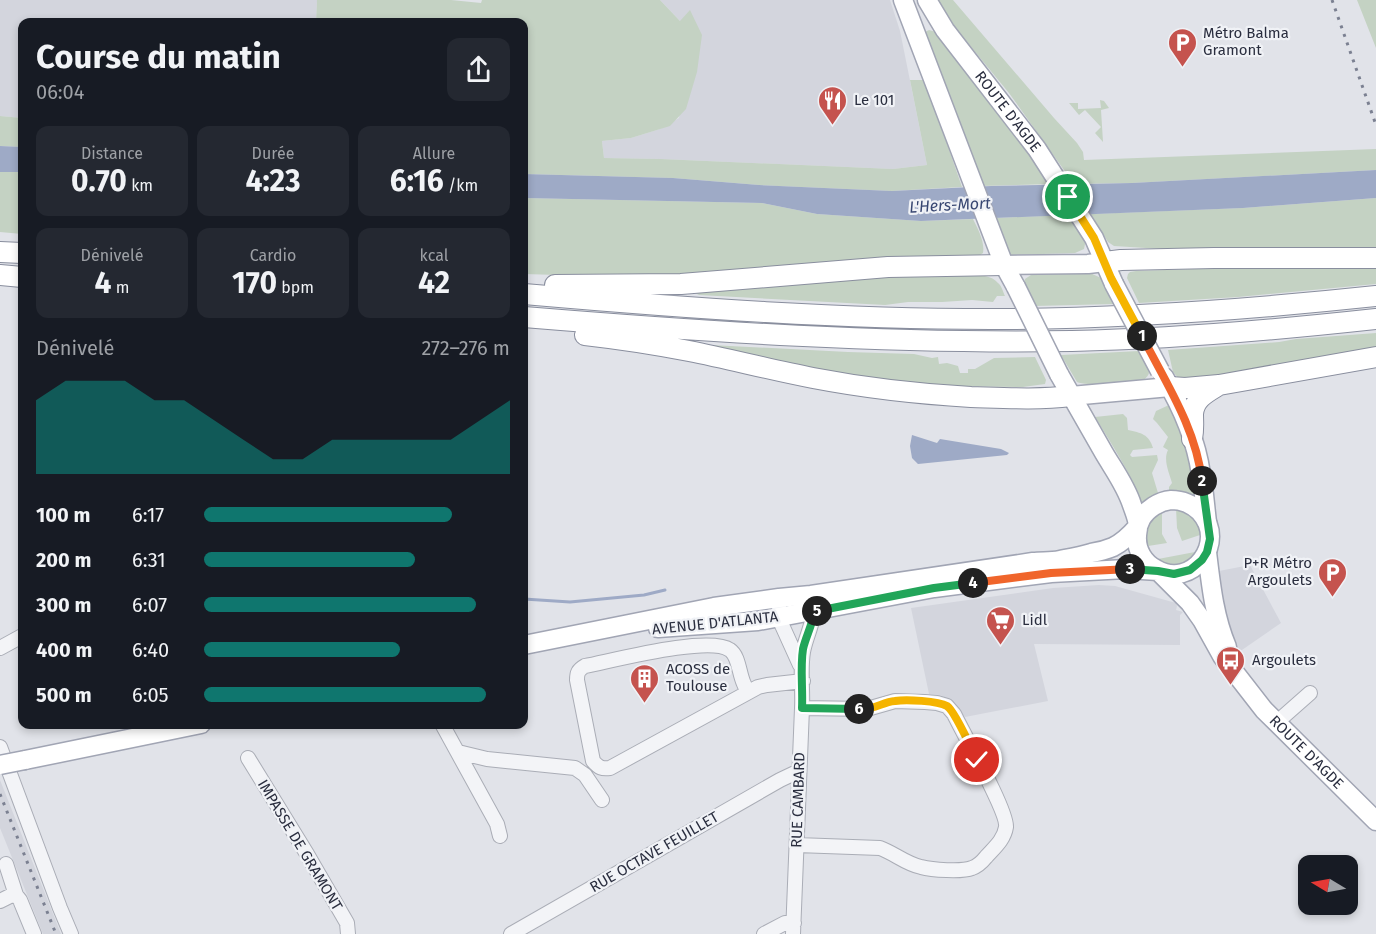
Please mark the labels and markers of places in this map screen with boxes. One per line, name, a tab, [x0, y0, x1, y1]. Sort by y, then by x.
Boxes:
place label: Métro Balma Gramont	[1203, 24, 1289, 59]
parking icon: Métro Balma Gramont	[1166, 26, 1198, 68]
restaurant icon: Le 101	[817, 84, 849, 126]
place label: Le 101	[854, 91, 894, 109]
pin	[1042, 171, 1093, 222]
pin: 1	[1127, 321, 1157, 351]
pin: 2	[1187, 466, 1217, 496]
pin: 3	[1115, 554, 1145, 584]
place label: P+R Métro Argoulets	[1244, 554, 1312, 589]
parking icon: P+R Métro Argoulets	[1317, 556, 1349, 598]
pin: 4	[958, 568, 988, 598]
pin: 5	[802, 596, 832, 626]
supermarket icon: Lidl	[985, 604, 1017, 646]
place label: Lidl	[1022, 611, 1048, 629]
bus stop icon: Argoulets	[1215, 644, 1247, 686]
place label: Argoulets	[1252, 651, 1316, 669]
place label: ACOSS de Toulouse	[666, 660, 730, 695]
building icon: ACOSS de Toulouse	[629, 662, 661, 704]
pin: 6	[844, 694, 874, 724]
pin	[951, 734, 1002, 785]

